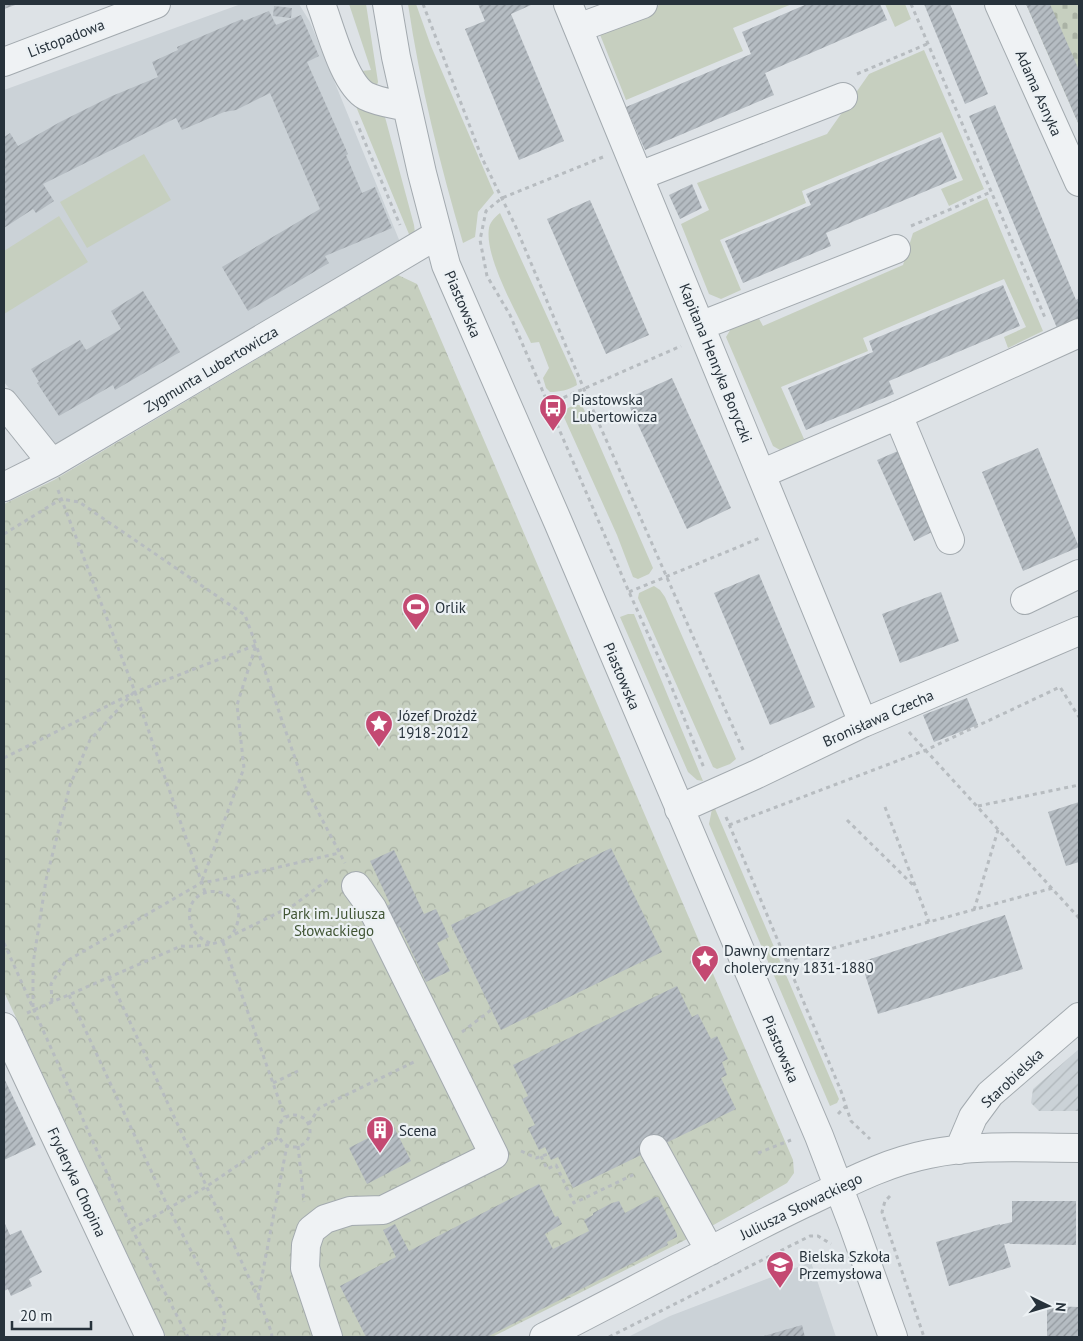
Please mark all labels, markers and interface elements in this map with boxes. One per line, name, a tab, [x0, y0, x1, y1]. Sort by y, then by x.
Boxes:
street label: Listopadowa	[25, 15, 107, 61]
street label: Adama Asnyka	[1012, 47, 1066, 139]
street label: Piastowska	[440, 268, 486, 340]
street label: Kapitana Henryka Boryczki	[675, 281, 757, 445]
street label: Zygmunta Lubertowicza	[141, 321, 281, 417]
place label: Piastowska Lubertowicza	[572, 390, 657, 426]
bus stop icon: Piastowska Lubertowicza	[538, 393, 568, 432]
sports icon: Orlik	[401, 592, 431, 631]
place label: Orlik	[435, 598, 467, 617]
street label: Piastowska	[599, 640, 645, 712]
street label: Bronisława Czecha	[820, 685, 936, 751]
place label: Józef Drożdż 1918-2012	[397, 706, 477, 742]
place icon: Józef Drożdż 1918-2012	[364, 709, 394, 748]
park label: Park im. Juliusza Słowackiego	[283, 904, 385, 940]
place label: Dawny cmentarz choleryczny 1831-1880	[724, 941, 874, 977]
place icon: Dawny cmentarz choleryczny 1831-1880	[690, 944, 720, 983]
street label: Piastowska	[758, 1013, 804, 1085]
street label: Starobielska	[977, 1044, 1047, 1112]
building icon: Scena	[365, 1115, 395, 1154]
place label: Scena	[399, 1121, 437, 1140]
street label: Fryderyka Chopina	[43, 1124, 111, 1240]
street label: Juliusza Słowackiego	[736, 1168, 865, 1244]
place label: Bielska Szkoła Przemysłowa	[799, 1247, 890, 1283]
school or university icon: Bielska Szkoła Przemysłowa	[765, 1250, 795, 1289]
north arrow	[1023, 1281, 1073, 1331]
scale bar	[12, 1298, 91, 1330]
text: N	[1052, 1302, 1070, 1313]
text: 20 m	[20, 1306, 53, 1325]

